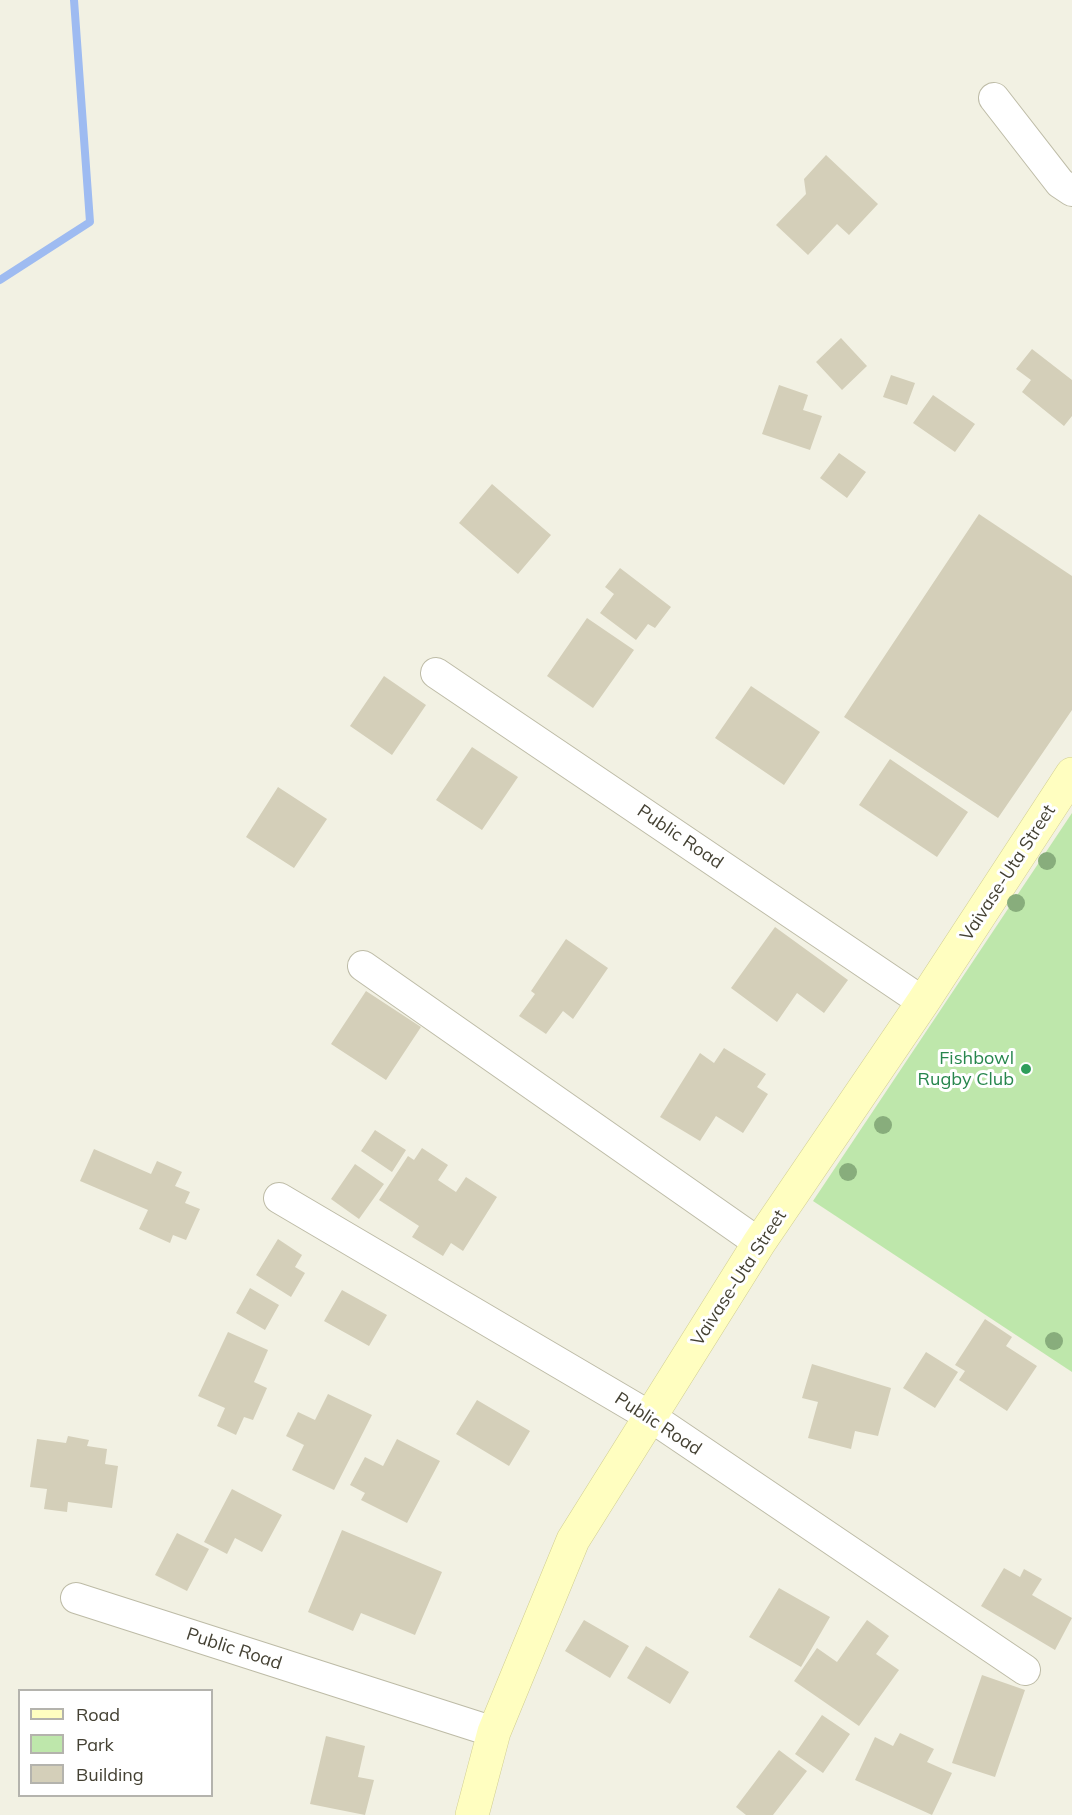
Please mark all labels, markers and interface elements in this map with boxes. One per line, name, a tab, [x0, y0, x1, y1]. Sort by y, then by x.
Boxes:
street label: Public Road	[633, 800, 727, 874]
street label: Vaivase-Uta Street	[956, 801, 1060, 945]
place label: Fishbowl Rugby Club	[918, 1048, 1014, 1090]
marker: Fishbowl Rugby Club	[1019, 1062, 1033, 1076]
street label: Vaivase-Uta Street	[687, 1206, 791, 1350]
street label: Public Road	[611, 1388, 705, 1460]
street label: Public Road	[184, 1623, 284, 1675]
legend	[18, 1689, 213, 1797]
text: Road	[76, 1703, 120, 1726]
text: Park	[76, 1733, 114, 1756]
text: Building	[76, 1763, 144, 1786]

